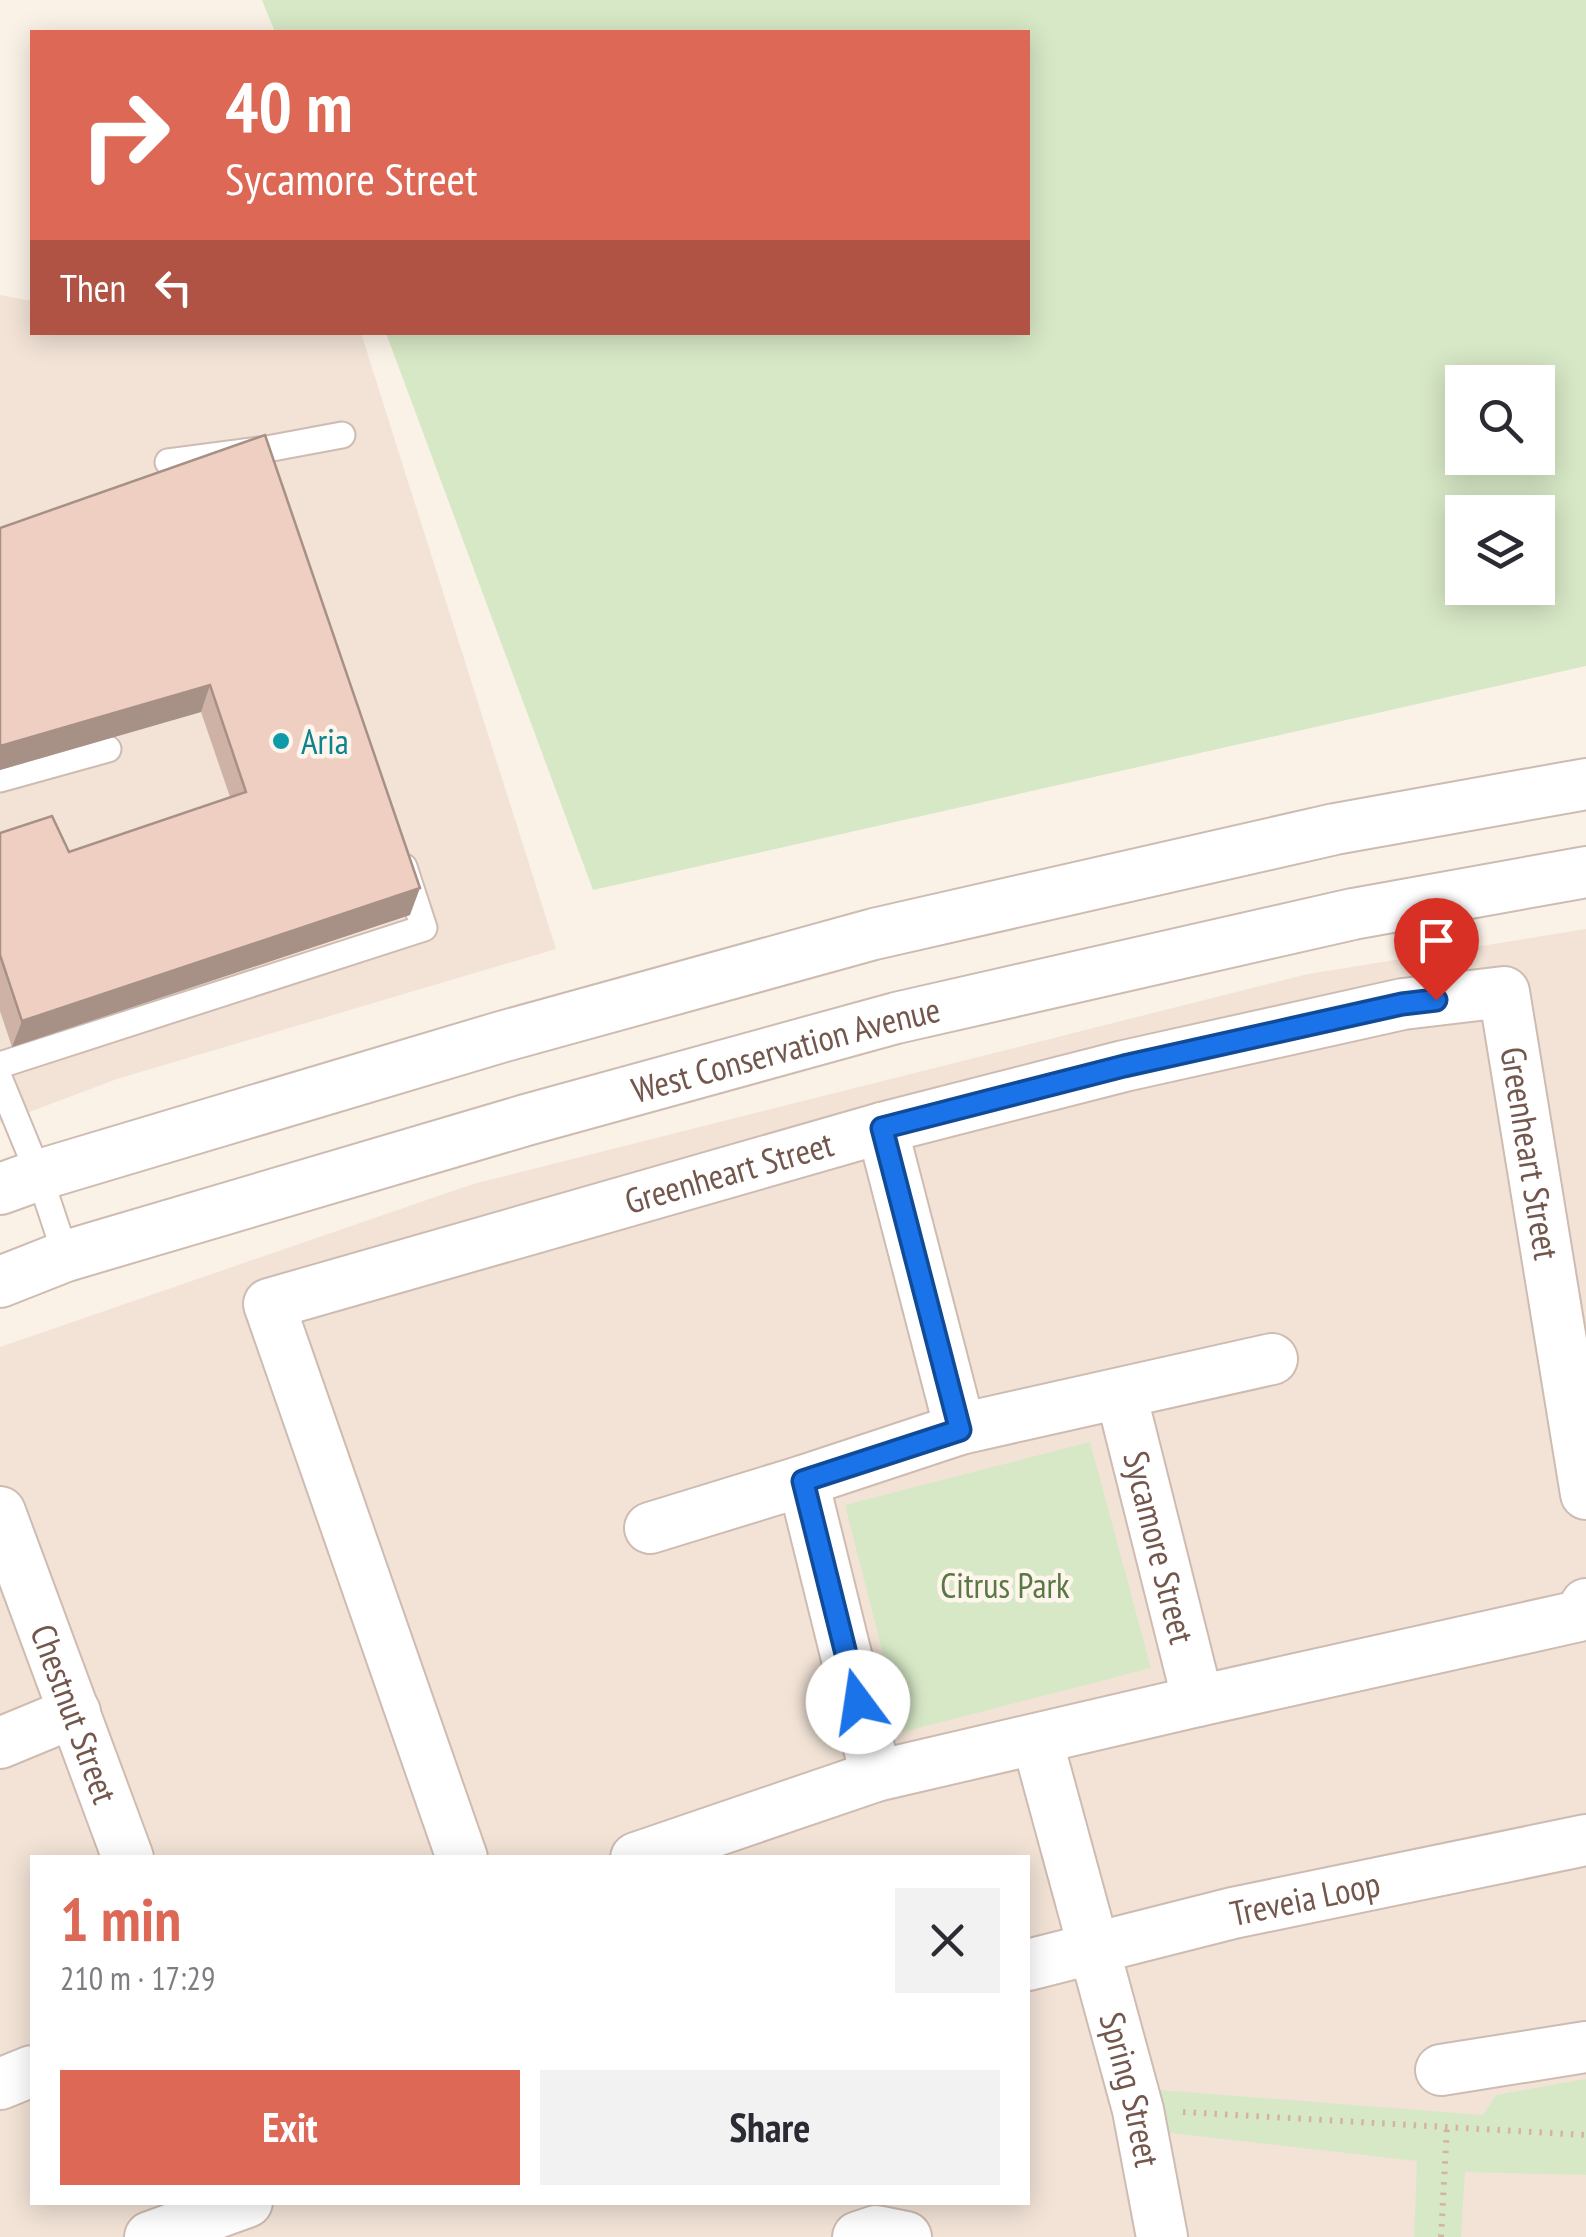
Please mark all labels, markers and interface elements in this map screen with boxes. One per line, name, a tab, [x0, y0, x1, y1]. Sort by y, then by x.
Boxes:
text: 40 m	[225, 61, 353, 151]
icon: right	[60, 70, 190, 200]
text: Sycamore Street	[225, 149, 478, 207]
icon: left	[146, 260, 201, 315]
text: Then	[60, 263, 126, 312]
map controls	[1445, 365, 1555, 605]
button: search	[1445, 365, 1555, 475]
button: layers	[1445, 495, 1555, 605]
place label: Aria	[301, 718, 349, 764]
marker: Aria	[270, 730, 292, 752]
pin	[1394, 898, 1479, 1001]
icon: arrive	[1409, 913, 1464, 968]
street label: West Conservation Avenue	[627, 986, 944, 1113]
street label: Greenheart Street	[1490, 1043, 1570, 1263]
street label: Greenheart Street	[619, 1120, 839, 1224]
street label: Sycamore Street	[1113, 1446, 1206, 1649]
park label: Citrus Park	[940, 1562, 1070, 1608]
street label: Chestnut Street	[20, 1618, 129, 1810]
position arrow	[806, 1650, 910, 1754]
street label: Treveia Loop	[1226, 1860, 1384, 1936]
text: 1 min	[60, 1880, 181, 1958]
button: close	[895, 1888, 1000, 1993]
text: 210 m · 17:29	[60, 1957, 215, 1999]
street label: Spring Street	[1089, 2007, 1171, 2171]
button: Exit	[60, 2070, 520, 2185]
button: Share	[540, 2070, 1000, 2185]

